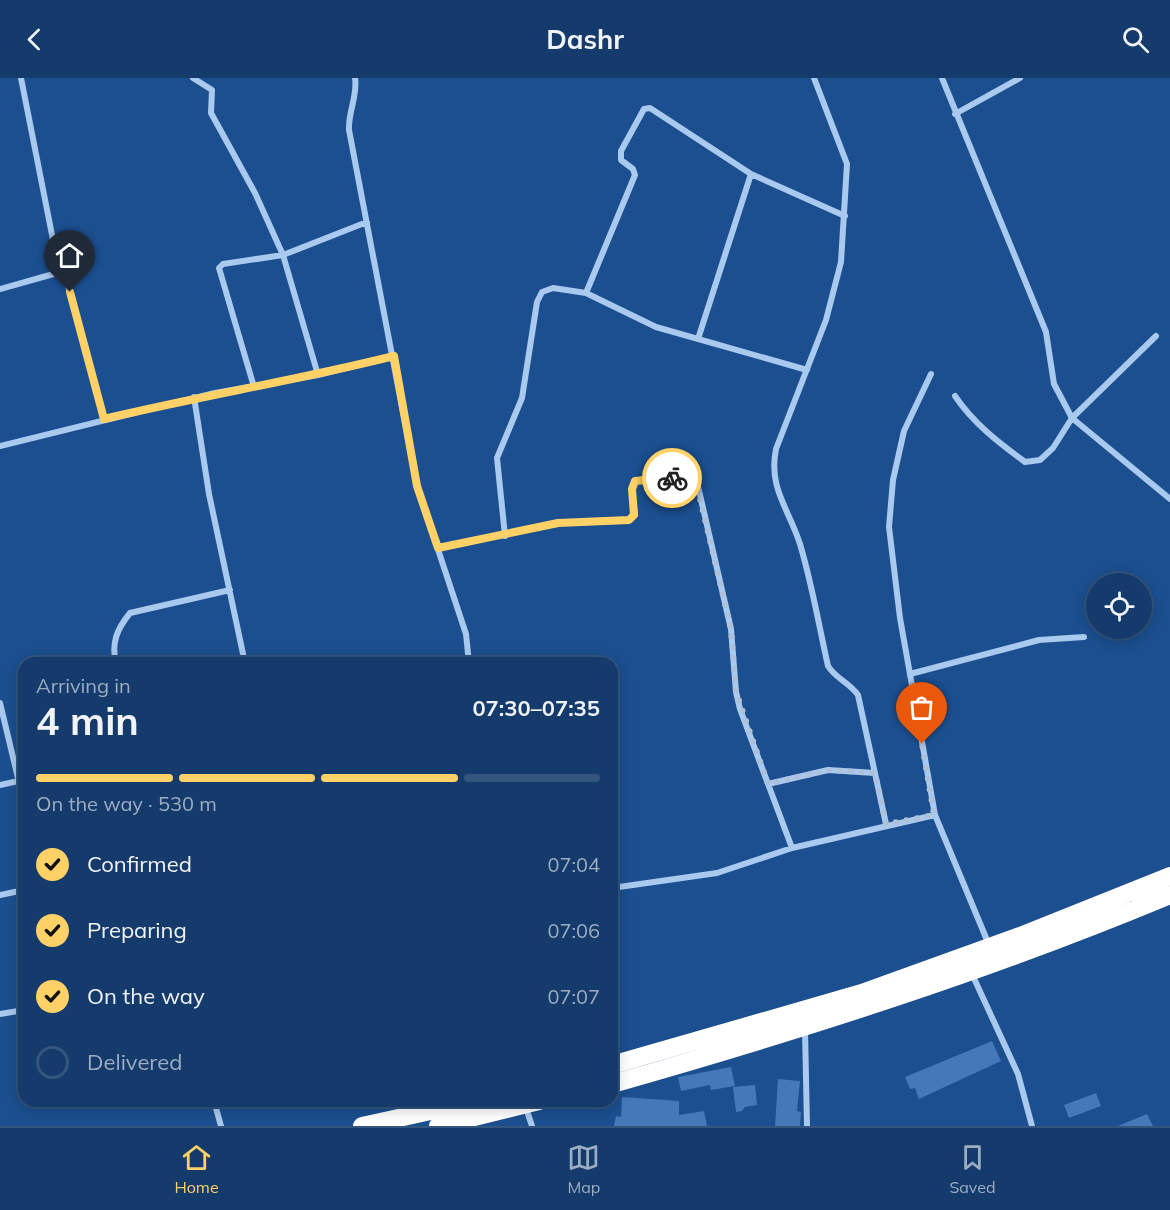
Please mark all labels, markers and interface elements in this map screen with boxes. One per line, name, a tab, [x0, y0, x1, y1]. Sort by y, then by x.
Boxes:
text: Dashr	[546, 22, 624, 56]
icon: back	[18, 23, 51, 56]
icon: search	[1119, 23, 1152, 56]
pin	[44, 230, 95, 292]
icon: home	[53, 239, 86, 272]
courier	[642, 448, 702, 508]
icon: bike	[656, 462, 689, 495]
map controls	[1086, 573, 1152, 639]
button: locate	[1086, 573, 1152, 639]
text: Arriving in	[36, 673, 131, 698]
pin	[896, 682, 947, 744]
icon: bag	[905, 691, 938, 724]
text: 07:30–07:35	[472, 694, 600, 722]
text: 4 min	[36, 696, 139, 745]
text: On the way · 530 m	[36, 791, 217, 816]
icon: check	[36, 848, 69, 881]
text: Confirmed	[87, 850, 192, 878]
text: 07:04	[547, 852, 600, 877]
icon: check	[36, 914, 69, 947]
text: Preparing	[87, 916, 187, 944]
text: 07:06	[547, 918, 600, 943]
icon: check	[36, 980, 69, 1013]
text: On the way	[87, 982, 205, 1010]
text: 07:07	[547, 984, 600, 1009]
text: Delivered	[87, 1048, 182, 1076]
tab: Home	[174, 1141, 219, 1197]
tab: Map	[567, 1141, 600, 1197]
tab: Saved	[949, 1141, 996, 1197]

